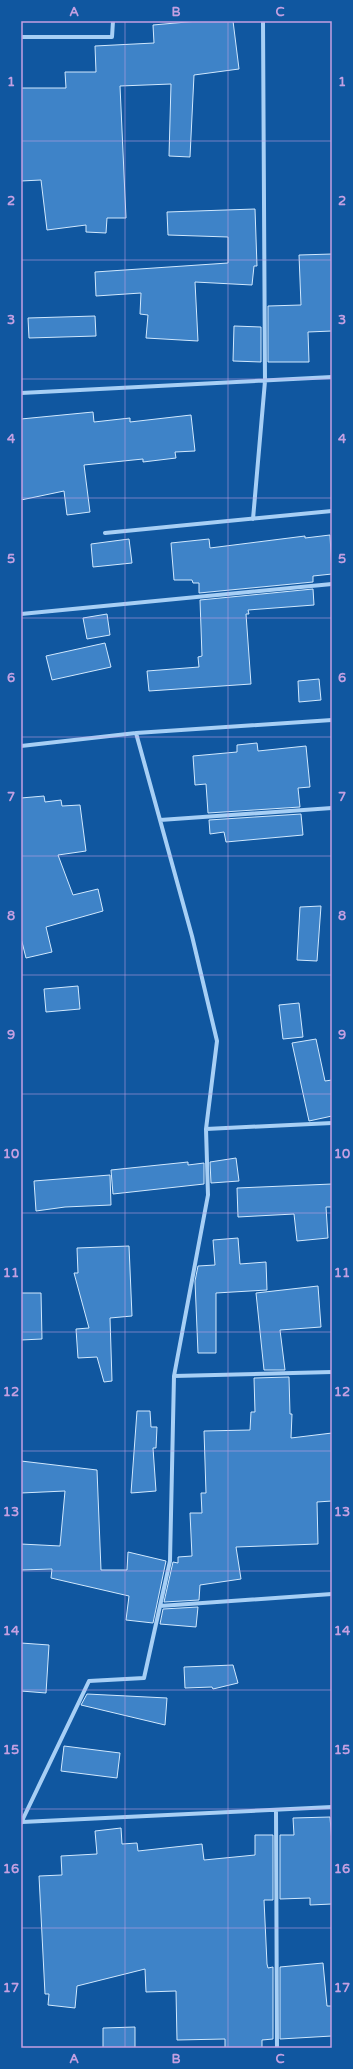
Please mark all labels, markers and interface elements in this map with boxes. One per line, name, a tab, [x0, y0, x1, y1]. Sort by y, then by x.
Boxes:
text: A	[69, 4, 79, 20]
text: B	[171, 4, 181, 20]
text: C	[275, 4, 285, 20]
text: 1	[7, 74, 15, 90]
text: 1	[338, 74, 346, 90]
text: 2	[7, 193, 15, 209]
text: 2	[338, 193, 346, 209]
text: 3	[7, 312, 15, 328]
text: 3	[338, 312, 346, 328]
text: 4	[7, 431, 16, 447]
text: 4	[338, 431, 347, 447]
text: 5	[7, 551, 15, 567]
text: 5	[338, 551, 346, 567]
text: 6	[7, 670, 15, 686]
text: 6	[338, 670, 346, 686]
text: 7	[7, 789, 15, 805]
text: 7	[338, 789, 346, 805]
text: 8	[7, 908, 15, 924]
text: 8	[338, 908, 346, 924]
text: 9	[7, 1027, 15, 1043]
text: 9	[338, 1027, 346, 1043]
text: 10	[3, 1146, 19, 1162]
text: 10	[334, 1146, 350, 1162]
text: 11	[3, 1265, 19, 1281]
text: 11	[334, 1265, 350, 1281]
text: 12	[3, 1384, 19, 1400]
text: 12	[334, 1384, 350, 1400]
text: 13	[3, 1504, 19, 1520]
text: 13	[334, 1504, 350, 1520]
text: 14	[3, 1623, 20, 1639]
text: 14	[334, 1623, 351, 1639]
text: 15	[3, 1742, 19, 1758]
text: 15	[334, 1742, 350, 1758]
text: 16	[3, 1861, 19, 1877]
text: 16	[334, 1861, 350, 1877]
text: 17	[3, 1980, 19, 1996]
text: 17	[334, 1980, 350, 1996]
text: A	[69, 2051, 79, 2067]
text: B	[171, 2051, 181, 2067]
text: C	[275, 2051, 285, 2067]

